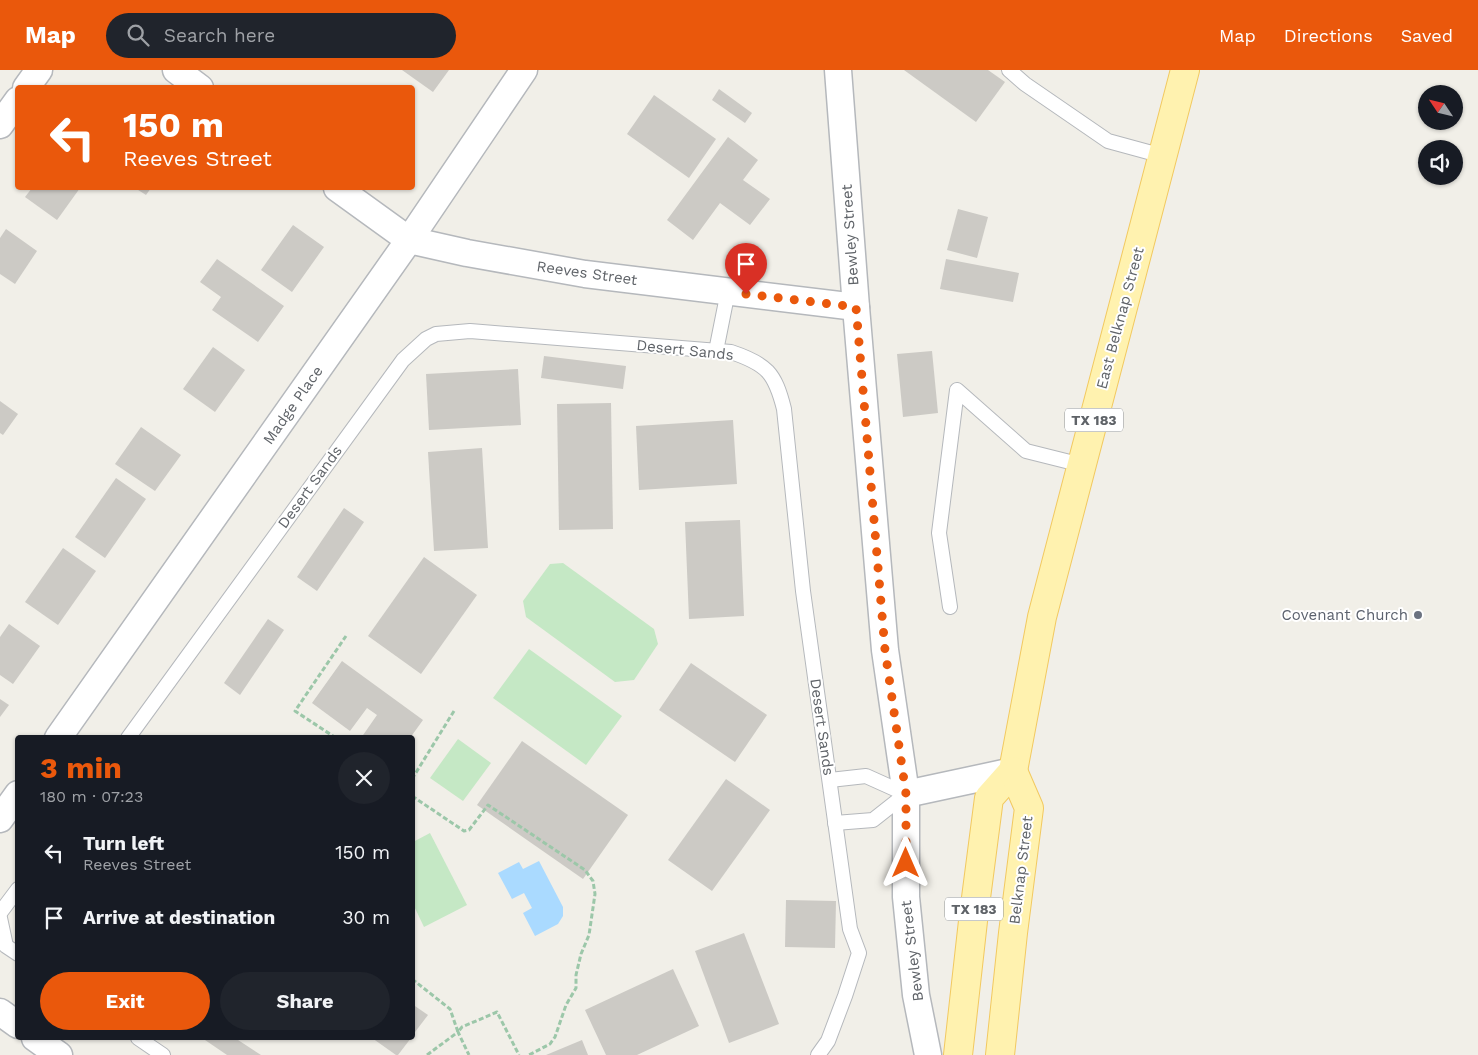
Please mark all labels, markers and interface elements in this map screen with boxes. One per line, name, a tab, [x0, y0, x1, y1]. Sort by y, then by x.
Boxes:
search box	[106, 13, 456, 58]
text: Map	[25, 21, 76, 49]
icon: search	[124, 21, 152, 49]
text: Search here	[164, 24, 275, 47]
text: Map	[1219, 25, 1256, 46]
text: Directions	[1284, 25, 1373, 46]
text: Saved	[1401, 25, 1453, 46]
north arrow	[1418, 85, 1462, 130]
map controls	[1418, 85, 1463, 185]
text: 150 m	[123, 104, 224, 146]
icon: left	[40, 105, 105, 170]
button: sound	[1418, 140, 1463, 185]
text: Reeves Street	[123, 146, 272, 171]
street label: Bewley Street	[837, 183, 863, 286]
pin	[725, 243, 767, 294]
street label: East Belknap Street	[1092, 244, 1148, 391]
icon: arrive	[732, 250, 760, 278]
street label: Reeves Street	[536, 257, 639, 289]
street label: Desert Sands	[635, 336, 735, 364]
street label: Madge Place	[259, 362, 327, 448]
road number: TX 183	[1065, 408, 1123, 432]
street label: Desert Sands	[274, 442, 346, 532]
place label: Covenant Church	[1282, 606, 1408, 624]
marker: Covenant Church	[1412, 609, 1424, 621]
street label: Desert Sands	[806, 677, 838, 777]
text: 3 min	[40, 750, 122, 785]
button: close	[338, 752, 390, 804]
text: 180 m · 07:23	[40, 787, 143, 806]
street label: Belknap Street	[1005, 814, 1037, 925]
text: Turn left	[83, 832, 164, 855]
position arrow	[879, 836, 931, 888]
icon: left	[40, 839, 68, 867]
text: 150 m	[335, 841, 390, 864]
text: Reeves Street	[83, 855, 191, 874]
road number: TX 183	[945, 898, 1003, 921]
street label: Bewley Street	[897, 899, 927, 1002]
icon: arrive	[40, 904, 68, 932]
text: Arrive at destination	[83, 906, 275, 929]
text: 30 m	[343, 906, 390, 929]
button: Exit	[40, 972, 210, 1030]
button: Share	[220, 972, 390, 1030]

